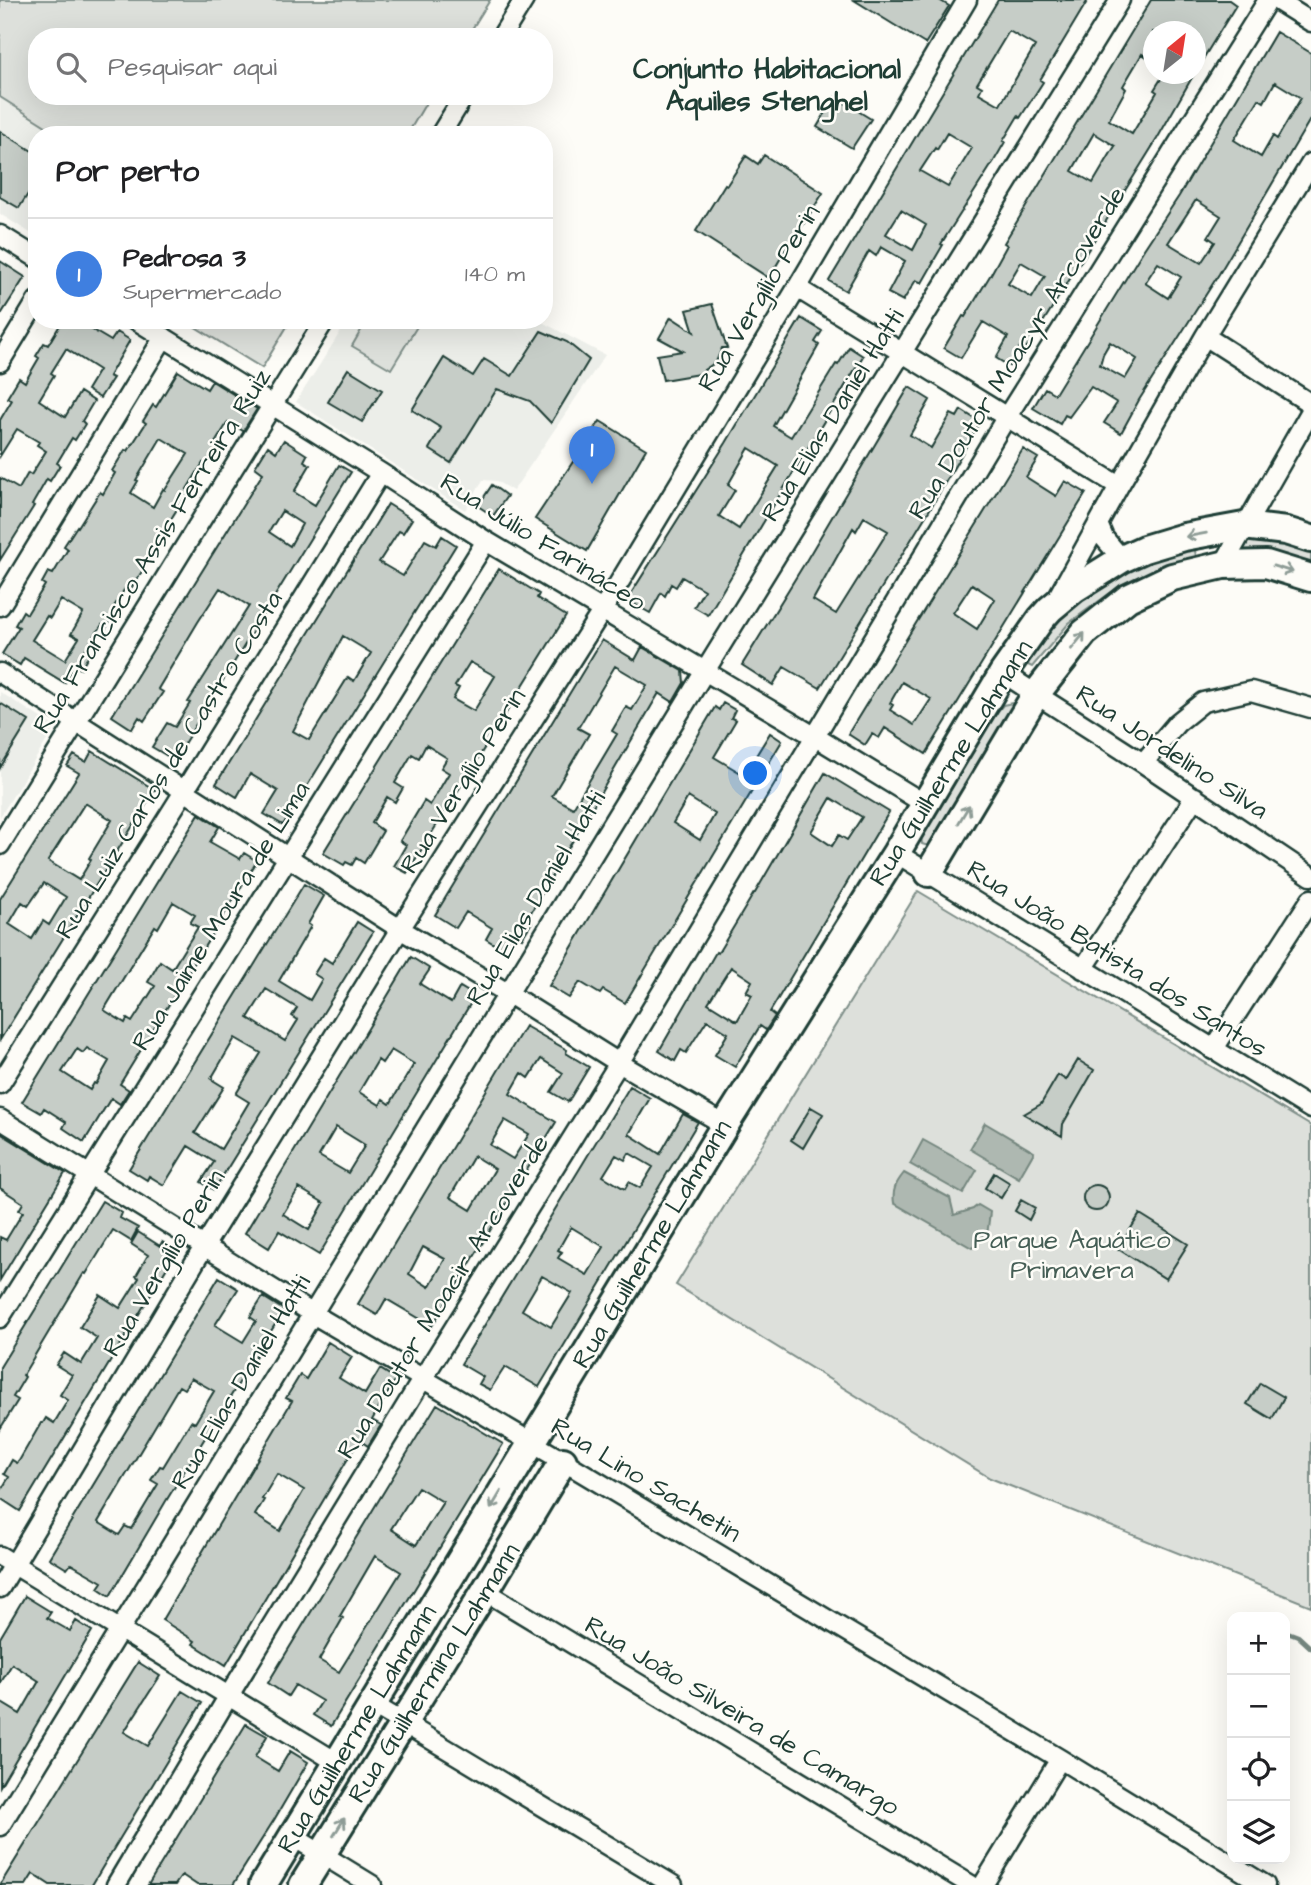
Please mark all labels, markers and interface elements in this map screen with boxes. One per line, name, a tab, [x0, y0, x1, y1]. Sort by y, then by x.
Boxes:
north arrow	[1143, 21, 1206, 84]
search box	[28, 28, 553, 105]
icon: search	[52, 48, 90, 86]
text: Pesquisar aqui	[108, 49, 277, 85]
district label: Conjunto Habitacional Aquiles Stenghel	[633, 50, 901, 123]
text: Por perto	[56, 151, 199, 193]
street label: Rua Doutor Moacyr Arcoverde	[899, 180, 1136, 527]
street label: Rua Vergílio Perin	[689, 198, 831, 399]
text: Pedrosa 3	[123, 240, 246, 276]
text: 1	[78, 258, 80, 290]
text: 140 m	[465, 258, 525, 290]
text: Supermercado	[123, 276, 281, 308]
street label: Rua Elias Daniel Hatti	[753, 302, 913, 528]
street label: Rua Francisco Assis Ferreira Ruiz	[24, 361, 280, 740]
pin: 1	[569, 426, 615, 484]
street label: Rua Júlio Farináceo	[433, 464, 653, 620]
one-way arrow	[1185, 528, 1208, 542]
one-way arrow	[1271, 564, 1293, 577]
street label: Rua Luiz Carlos de Castro Costa	[47, 584, 291, 946]
one-way arrow	[1071, 632, 1086, 650]
street label: Rua Guilherme Lahmann	[860, 633, 1042, 893]
street label: Rua Jordelino Silva	[1069, 676, 1275, 828]
street label: Rua Vergílio Perin	[391, 681, 536, 882]
your location	[738, 756, 772, 790]
street label: Rua Jaime Moura de Lima	[123, 774, 319, 1058]
street label: Rua Elias Daniel Hatti	[457, 784, 615, 1012]
one-way arrow	[957, 805, 971, 825]
street label: Rua João Batista dos Santos	[960, 852, 1274, 1066]
street label: Rua Guilherme Lahmann	[563, 1113, 741, 1375]
street label: Rua Doutor Moacir Arcoverde	[328, 1128, 558, 1466]
street label: Rua Vergílio Perin	[94, 1163, 236, 1364]
park label: Parque Aquático Primavera	[973, 1222, 1171, 1288]
street label: Rua Elias Daniel Hatti	[162, 1268, 320, 1496]
street label: Rua Lino Sachetin	[544, 1409, 748, 1551]
one-way arrow	[489, 1490, 503, 1510]
street label: Rua Guilhermina Lahmann	[339, 1536, 529, 1810]
street label: Rua Guilherme Lahmann	[268, 1598, 446, 1860]
street label: Rua João Silveira de Camargo	[577, 1607, 907, 1826]
map controls	[1227, 1612, 1290, 1864]
button: +	[1227, 1612, 1290, 1675]
button: −	[1227, 1675, 1290, 1738]
button: locate	[1227, 1738, 1290, 1801]
button: layers	[1227, 1801, 1290, 1864]
one-way arrow	[332, 1818, 347, 1837]

